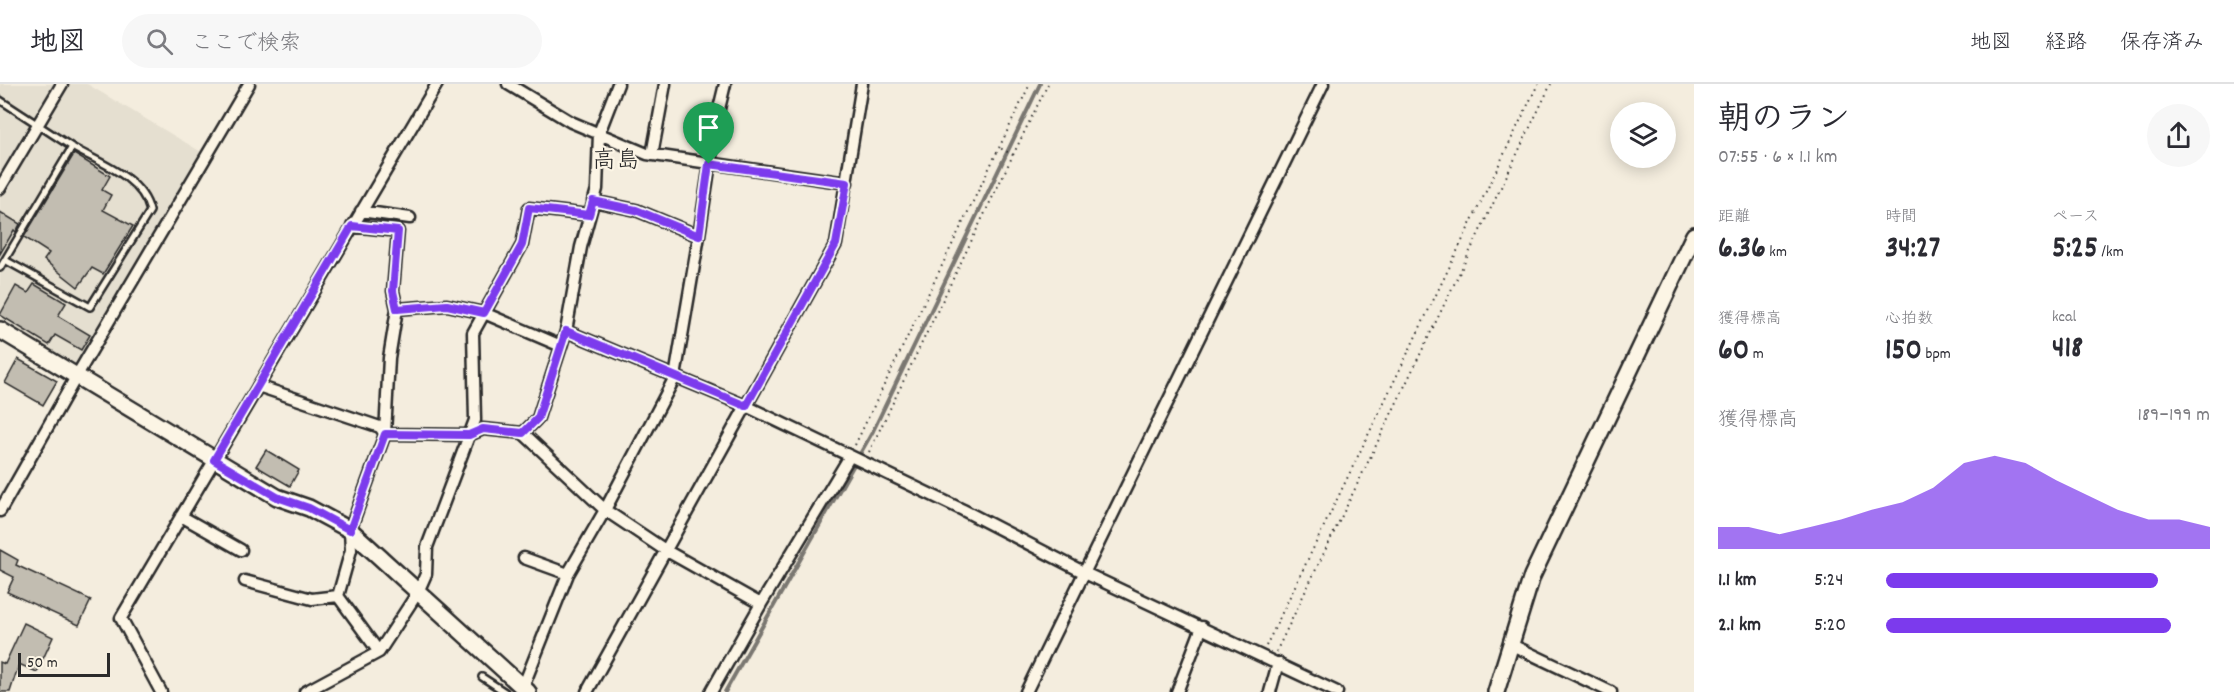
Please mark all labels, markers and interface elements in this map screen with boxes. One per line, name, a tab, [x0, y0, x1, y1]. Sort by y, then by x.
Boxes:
search box	[122, 14, 542, 68]
text: 地図	[30, 25, 86, 65]
icon: search	[143, 25, 176, 58]
text: ここで検索	[191, 29, 301, 60]
text: 地図	[1970, 29, 2012, 59]
text: 経路	[2045, 29, 2087, 59]
text: 保存済み	[2120, 29, 2204, 59]
text: 朝のラン	[1718, 98, 1850, 145]
pin	[683, 102, 734, 164]
map controls	[1610, 102, 1676, 168]
button: layers	[1610, 102, 1676, 168]
button: share	[2147, 104, 2210, 167]
icon: arrive	[692, 111, 725, 144]
text: 07:55 · 6 × 1.1 km	[1718, 144, 1838, 172]
district label: 高島	[592, 145, 640, 179]
text: 距離	[1718, 206, 1750, 229]
text: 時間	[1885, 206, 1917, 229]
text: ペース	[2052, 206, 2099, 229]
text: 6.36	[1718, 229, 1766, 272]
text: 34:27	[1885, 229, 1940, 272]
text: 5:25	[2052, 229, 2098, 272]
text: km	[1766, 241, 1787, 264]
text: /km	[2098, 241, 2124, 264]
text: kcal	[2052, 306, 2076, 329]
text: 獲得標高	[1718, 308, 1782, 331]
text: 心拍数	[1885, 308, 1933, 331]
text: 418	[2052, 329, 2083, 372]
text: 60	[1718, 331, 1749, 374]
text: 150	[1885, 331, 1922, 374]
text: m	[1749, 343, 1764, 366]
text: bpm	[1922, 343, 1951, 366]
text: 189–199 m	[2138, 402, 2210, 430]
text: 獲得標高	[1718, 407, 1798, 435]
text: 1.1 km	[1718, 567, 1757, 595]
text: 5:24	[1814, 567, 1844, 595]
text: 2.1 km	[1718, 612, 1761, 640]
text: 5:20	[1814, 612, 1846, 640]
scale bar	[18, 650, 110, 678]
text: 50 m	[27, 652, 58, 675]

